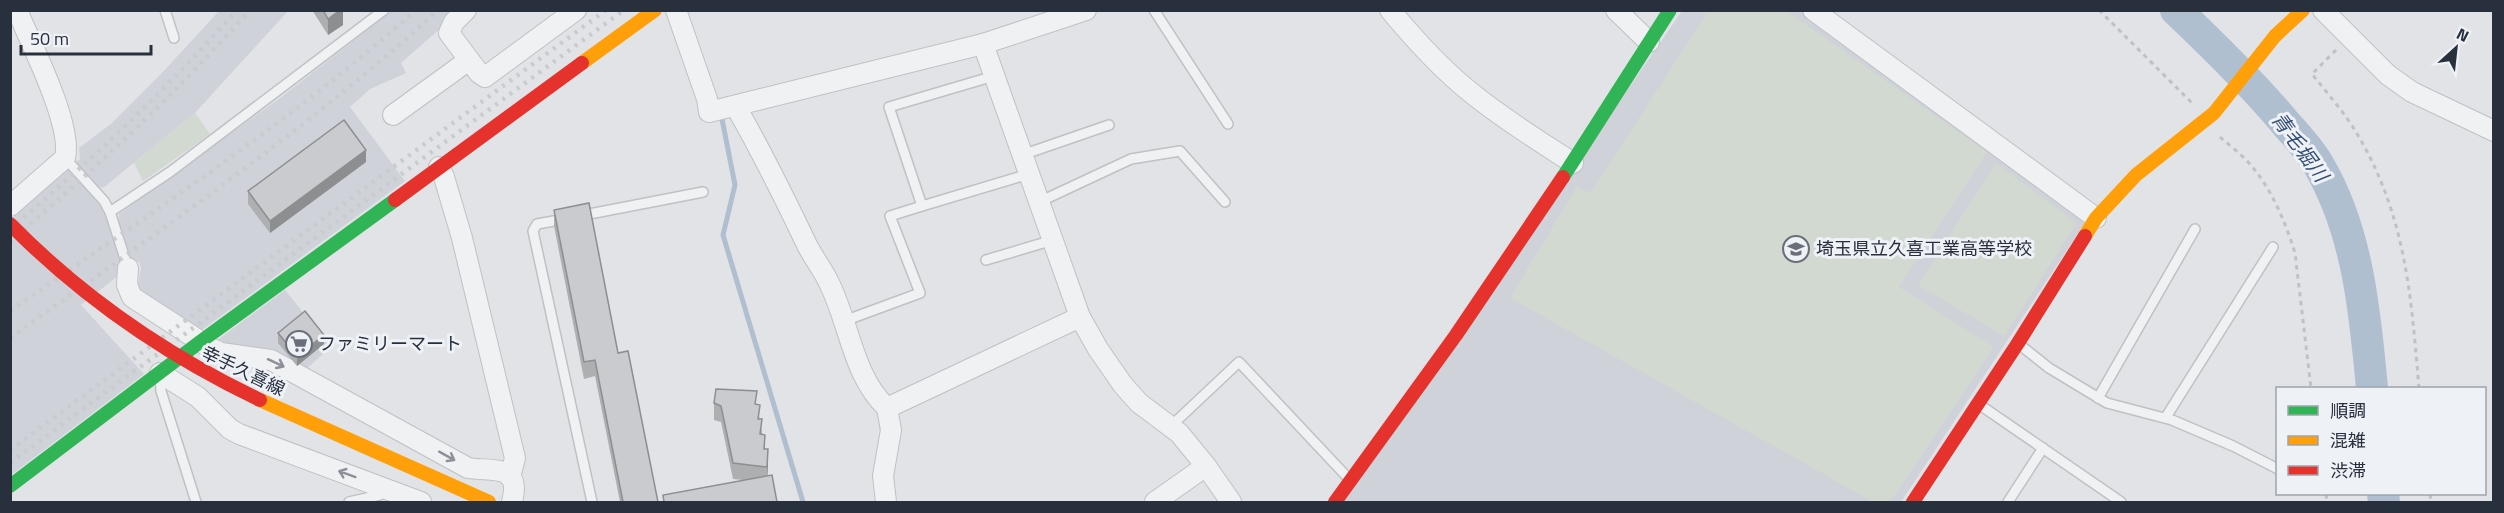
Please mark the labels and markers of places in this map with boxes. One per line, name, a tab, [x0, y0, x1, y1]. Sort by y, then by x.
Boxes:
school or university icon: 埼玉県立久喜工業高等学校	[1781, 234, 1811, 264]
place label: 埼玉県立久喜工業高等学校	[1816, 235, 2032, 262]
supermarket icon: ファミリーマート	[284, 329, 314, 359]
place label: ファミリーマート	[318, 330, 462, 357]

